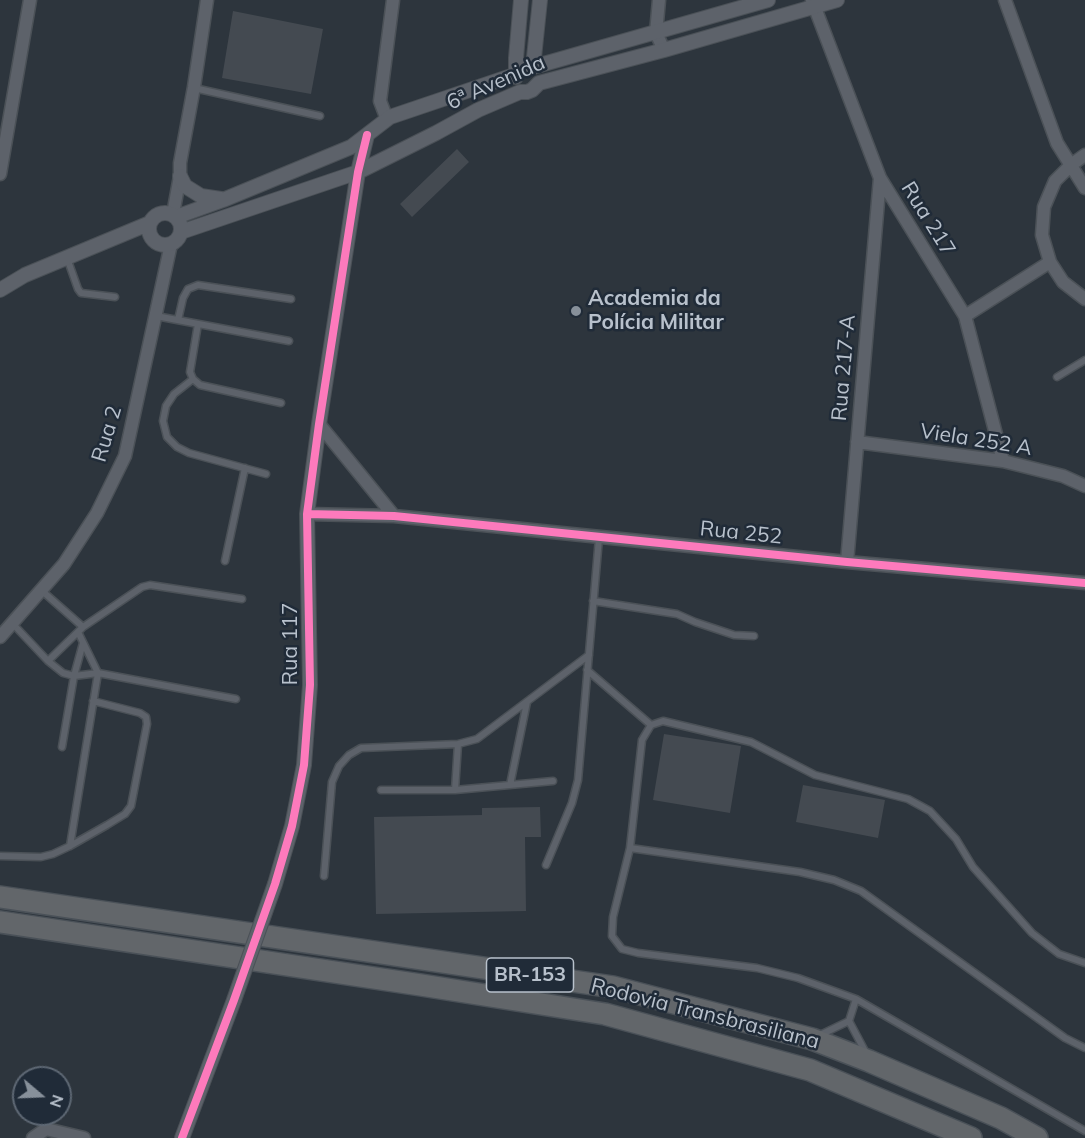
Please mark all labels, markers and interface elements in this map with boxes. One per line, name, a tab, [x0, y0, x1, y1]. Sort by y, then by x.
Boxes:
street label: 6ª Avenida	[443, 50, 549, 116]
street label: Rua 217	[895, 177, 961, 261]
place label: Academia da Polícia Militar	[588, 286, 724, 336]
marker: Academia da Polícia Militar	[569, 304, 583, 318]
street label: Rua 217-A	[827, 314, 861, 422]
street label: Rua 2	[87, 403, 127, 465]
street label: Viela 252 A	[918, 419, 1034, 461]
street label: Rua 252	[699, 516, 783, 550]
street label: Rua 117	[278, 603, 304, 685]
road number: BR-153	[486, 958, 574, 992]
street label: Rodovia Transbrasiliana	[588, 973, 822, 1055]
north arrow	[12, 1066, 72, 1126]
text: N	[46, 1092, 69, 1110]

